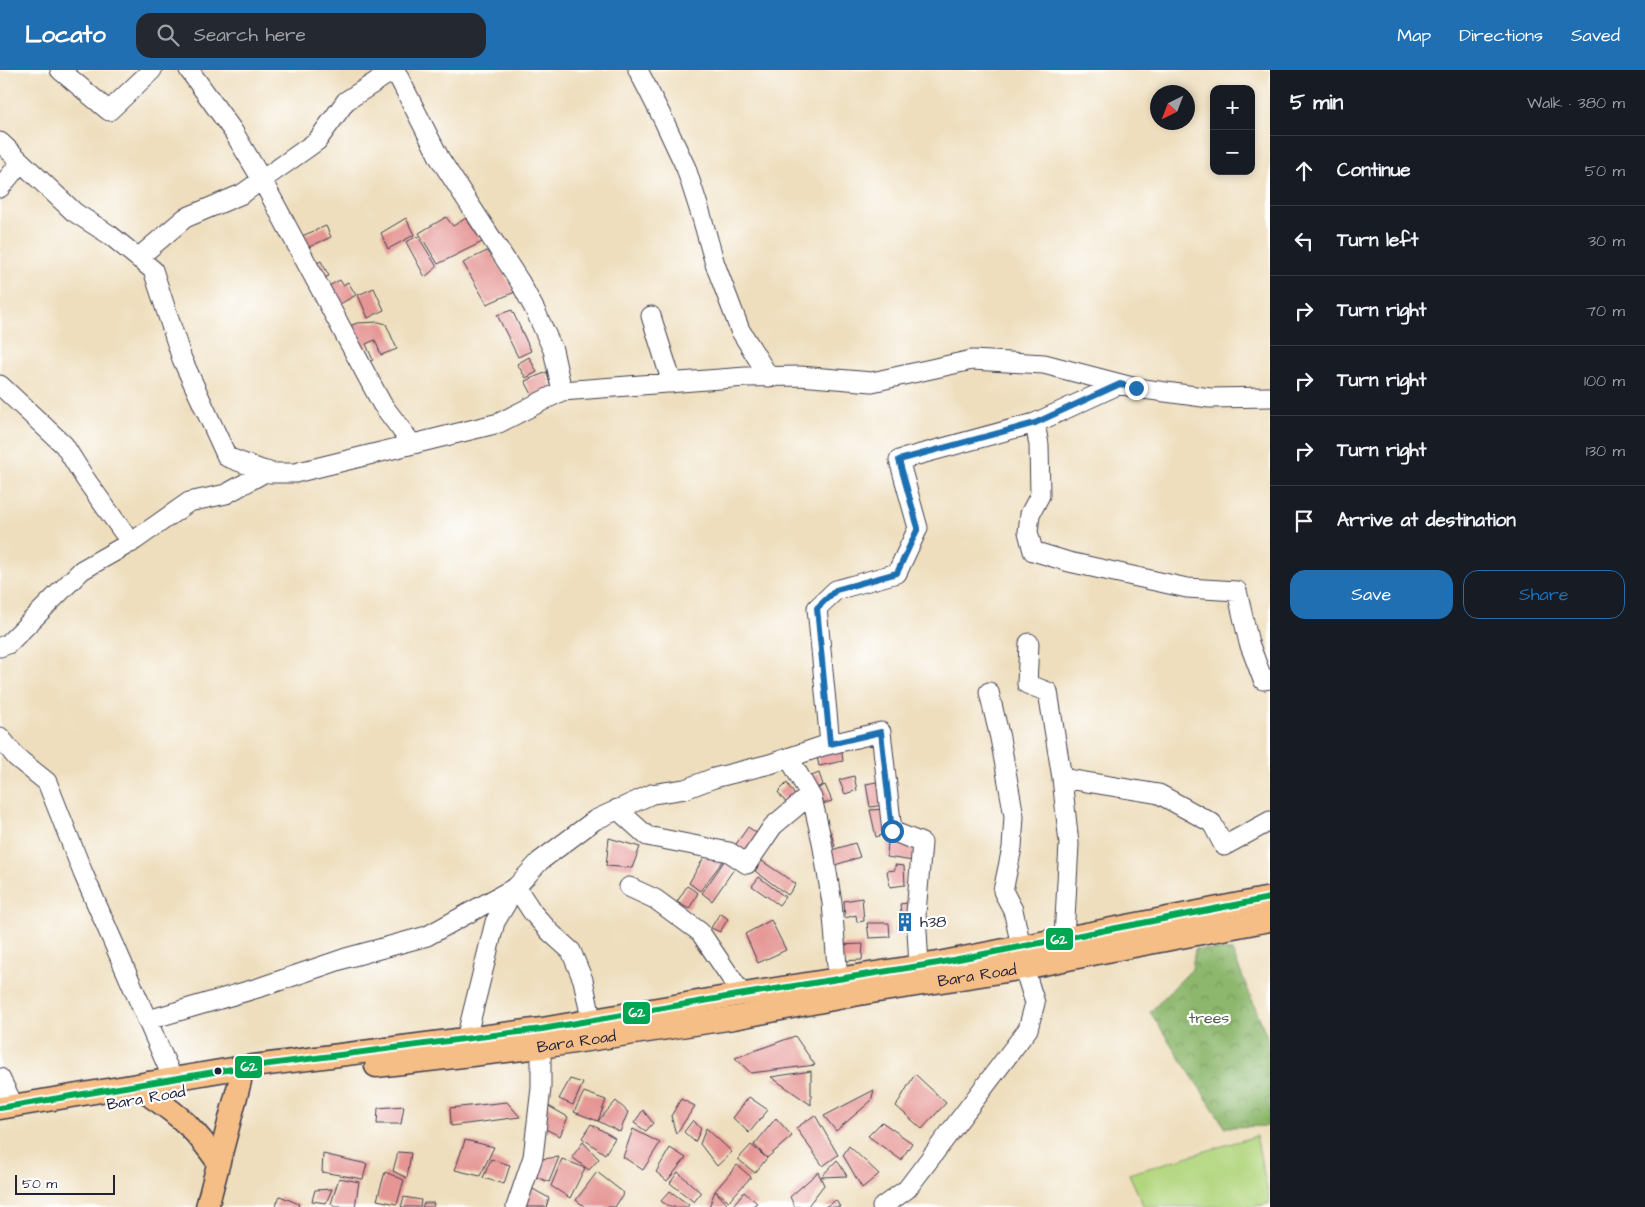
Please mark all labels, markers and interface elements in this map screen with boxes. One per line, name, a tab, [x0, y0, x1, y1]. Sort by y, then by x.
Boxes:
search box	[136, 13, 486, 58]
text: Locato	[25, 18, 106, 52]
icon: search	[154, 21, 182, 49]
text: Search here	[194, 22, 306, 49]
text: Map	[1397, 23, 1431, 48]
text: Directions	[1459, 23, 1543, 48]
text: Saved	[1571, 23, 1620, 48]
north arrow	[1150, 85, 1195, 130]
map controls	[1210, 85, 1255, 175]
button: +	[1210, 85, 1255, 130]
text: 5 min	[1290, 88, 1343, 117]
text: Walk · 380 m	[1527, 92, 1625, 114]
button: −	[1210, 130, 1255, 175]
icon: ahead	[1290, 157, 1318, 185]
text: Continue	[1337, 157, 1411, 184]
text: 50 m	[1585, 160, 1625, 182]
icon: left	[1290, 227, 1318, 255]
text: Turn left	[1337, 227, 1418, 254]
text: 30 m	[1588, 230, 1625, 252]
icon: right	[1290, 297, 1318, 325]
text: Turn right	[1337, 297, 1426, 324]
text: 70 m	[1586, 300, 1625, 322]
icon: right	[1290, 367, 1318, 395]
text: Turn right	[1337, 367, 1426, 394]
text: 100 m	[1584, 370, 1625, 392]
route end	[1125, 377, 1148, 400]
icon: right	[1290, 437, 1318, 465]
text: Turn right	[1337, 437, 1426, 464]
text: 130 m	[1586, 440, 1625, 462]
icon: arrive	[1290, 507, 1318, 535]
text: Arrive at destination	[1337, 507, 1516, 534]
button: Save	[1290, 570, 1453, 619]
button: Share	[1463, 570, 1625, 619]
route start	[881, 820, 904, 843]
building icon: h38	[894, 911, 916, 933]
place label: h38	[920, 911, 946, 933]
line badge: 62	[1045, 927, 1074, 951]
text: 62	[1051, 930, 1068, 950]
street label: Bara Road	[936, 958, 1018, 992]
line badge: 62	[622, 1001, 651, 1025]
text: 62	[629, 1003, 646, 1023]
park label: trees	[1189, 1007, 1229, 1029]
street label: Bara Road	[535, 1025, 618, 1058]
line badge: 62	[234, 1055, 263, 1079]
text: 62	[241, 1057, 258, 1077]
unlabelled marker	[213, 1066, 223, 1076]
street label: Bara Road	[105, 1080, 187, 1116]
scale bar	[15, 1172, 115, 1195]
text: 50 m	[22, 1174, 57, 1194]

